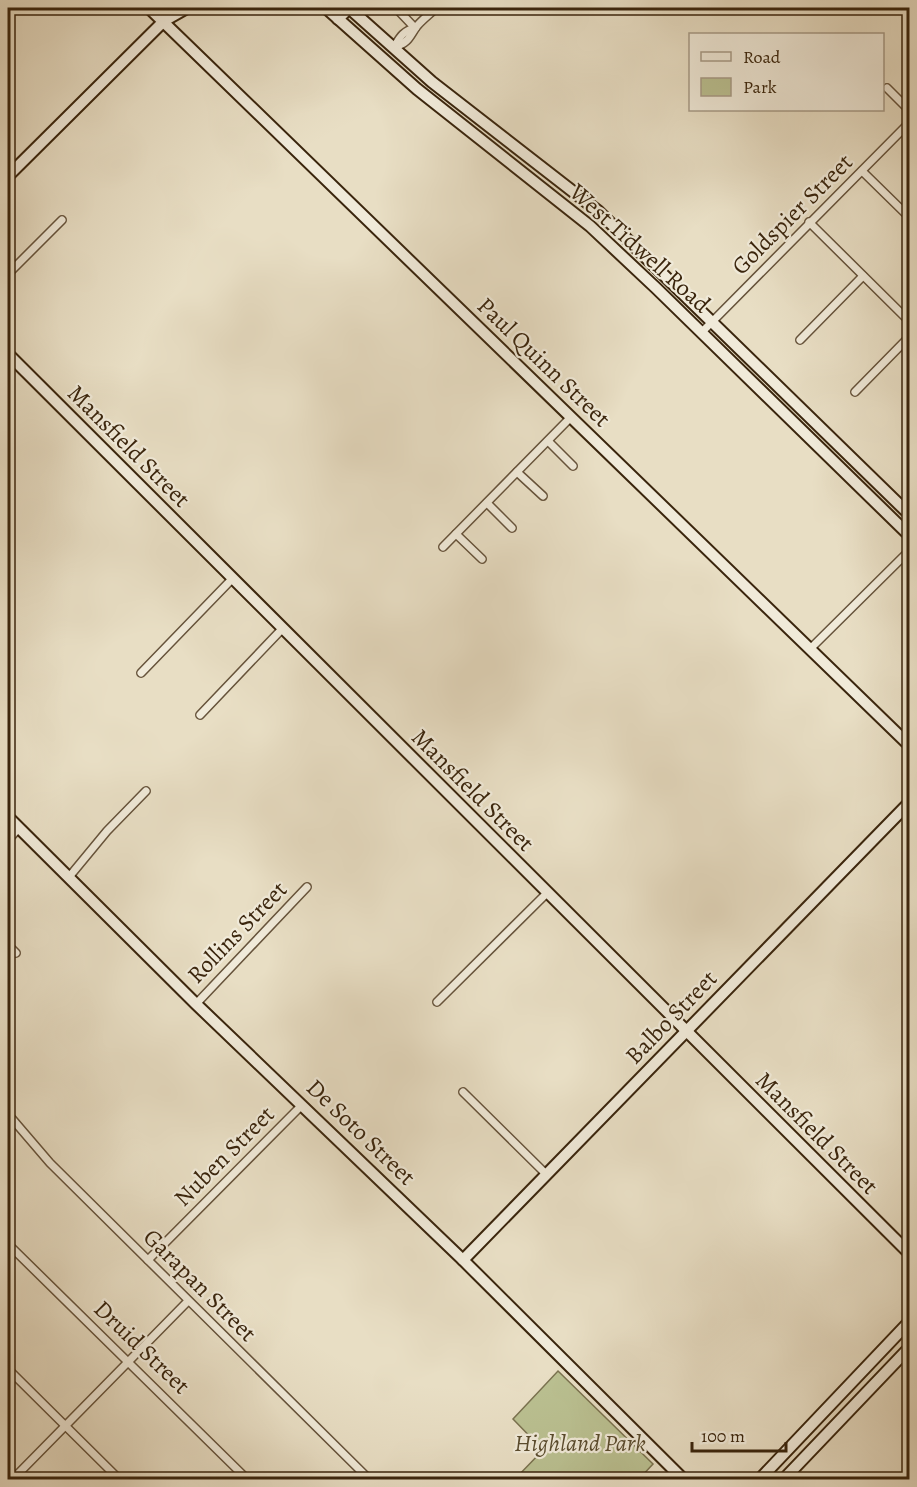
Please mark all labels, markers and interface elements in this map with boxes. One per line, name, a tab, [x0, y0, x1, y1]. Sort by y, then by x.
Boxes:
legend	[689, 33, 884, 111]
text: Road	[743, 45, 781, 69]
text: Park	[743, 75, 777, 99]
street label: Goldspier Street	[724, 146, 860, 282]
street label: West Tidwell Road	[562, 175, 717, 320]
street label: Paul Quinn Street	[470, 290, 618, 434]
street label: Mansfield Street	[61, 378, 197, 514]
street label: Mansfield Street	[405, 722, 541, 858]
street label: Rollins Street	[180, 874, 294, 990]
street label: Balbo Street	[618, 963, 724, 1071]
street label: Mansfield Street	[749, 1065, 885, 1201]
street label: De Soto Street	[299, 1072, 423, 1192]
street label: Nuben Street	[167, 1099, 281, 1213]
street label: Garapan Street	[136, 1221, 264, 1349]
street label: Druid Street	[87, 1293, 197, 1401]
scale bar	[692, 1415, 786, 1453]
text: 100 m	[701, 1424, 745, 1448]
park label: Highland Park	[514, 1427, 646, 1459]

